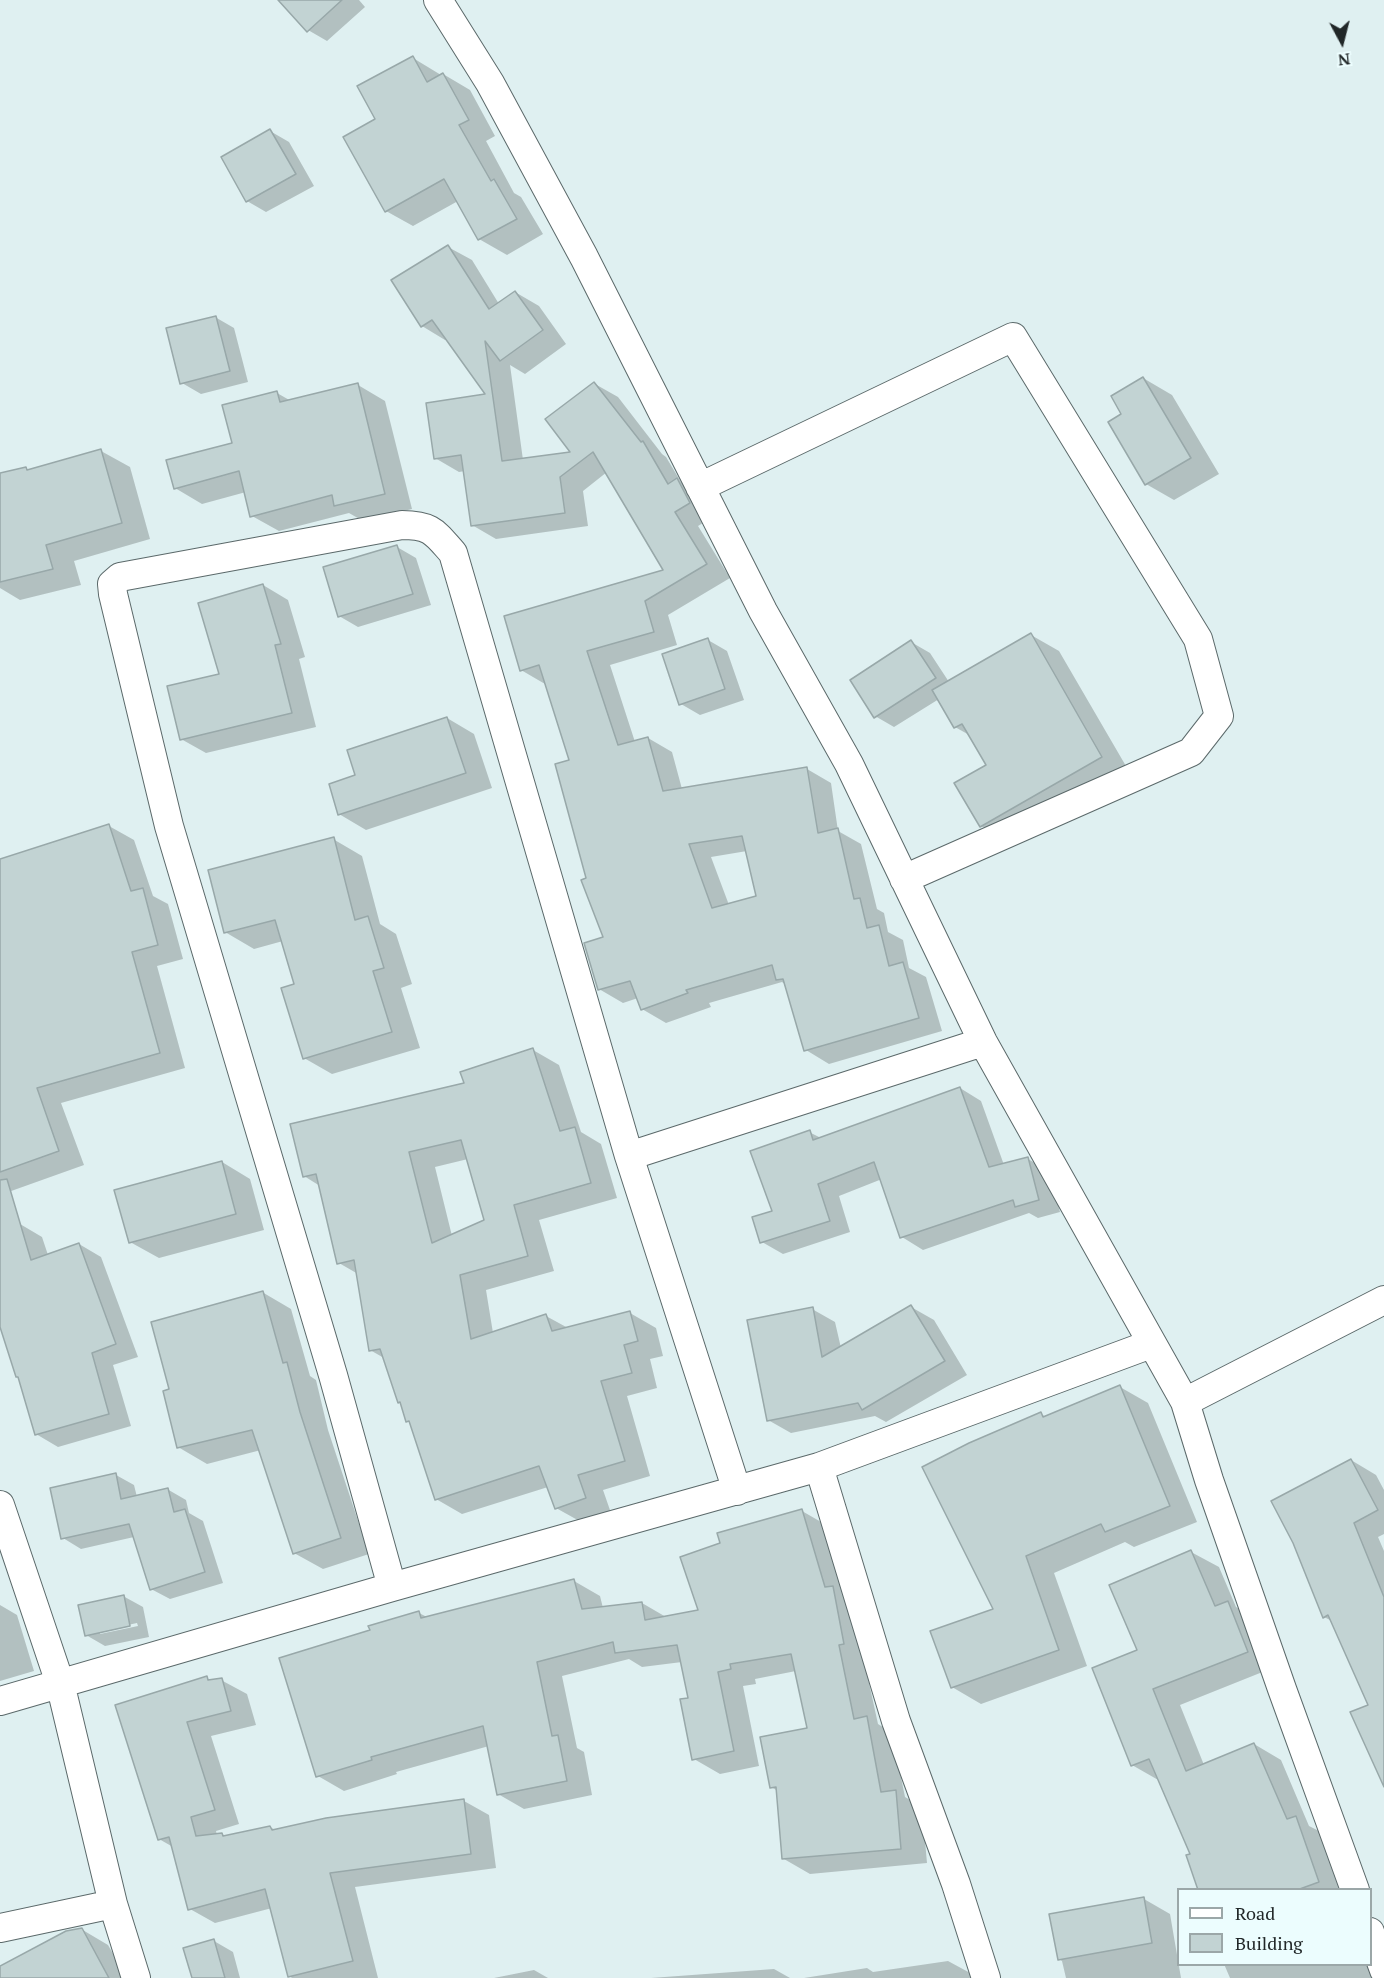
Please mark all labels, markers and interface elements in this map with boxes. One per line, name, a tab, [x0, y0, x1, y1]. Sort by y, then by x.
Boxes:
north arrow	[1312, 12, 1372, 72]
text: N	[1337, 48, 1352, 72]
legend	[1177, 1888, 1372, 1966]
text: Road	[1235, 1901, 1275, 1925]
text: Building	[1235, 1931, 1303, 1955]

